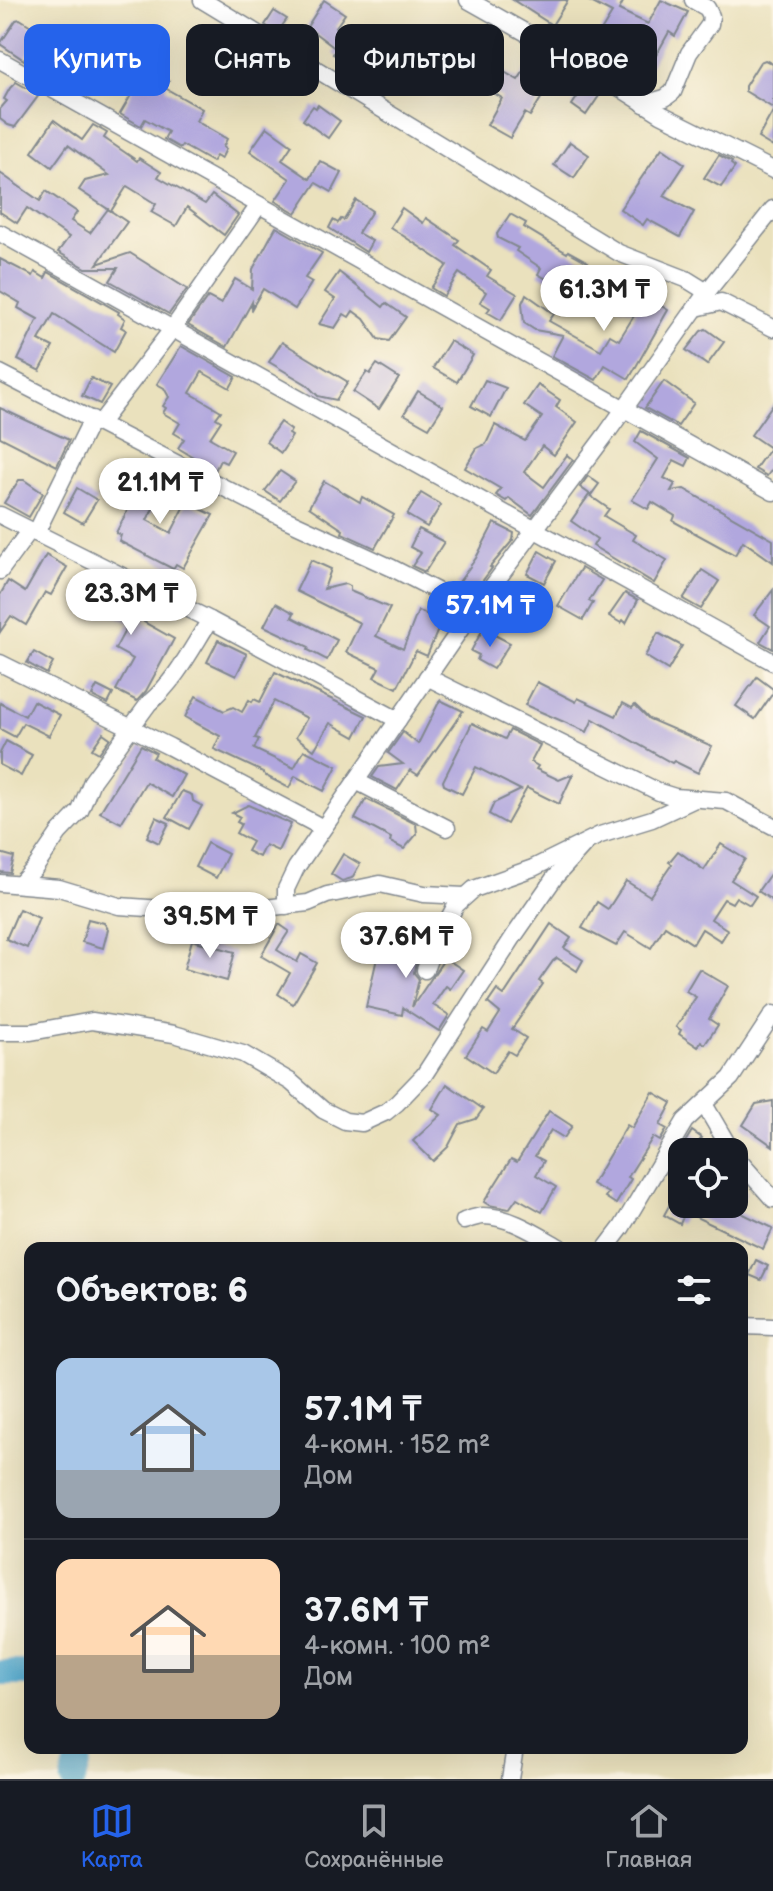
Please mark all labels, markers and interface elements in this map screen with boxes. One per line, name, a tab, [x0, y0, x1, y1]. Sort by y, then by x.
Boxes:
chip: Купить	[24, 24, 170, 96]
chip: Снять	[186, 24, 319, 96]
chip: Фильтры	[335, 24, 504, 96]
chip: Новое	[520, 24, 657, 96]
pin: 61.3M ₸	[530, 265, 678, 333]
text: 61.3M ₸	[558, 275, 650, 306]
pin: 21.1M ₸	[86, 458, 234, 526]
text: 21.1M ₸	[117, 468, 203, 499]
pin: 23.3M ₸	[57, 569, 205, 637]
text: 23.3M ₸	[84, 579, 178, 610]
pin: 57.1M ₸	[416, 581, 564, 649]
text: 57.1M ₸	[445, 591, 535, 622]
pin: 39.5M ₸	[136, 892, 284, 960]
text: 39.5M ₸	[163, 902, 257, 933]
pin: 37.6M ₸	[332, 912, 480, 980]
text: 37.6M ₸	[359, 922, 453, 953]
map controls	[668, 1138, 748, 1218]
button: locate	[668, 1138, 748, 1218]
icon: filters	[672, 1268, 716, 1312]
text: Объектов: 6	[56, 1270, 248, 1311]
text: 57.1M ₸	[304, 1389, 421, 1430]
icon: home	[120, 1390, 216, 1486]
text: 4-комн. · 152 m²	[304, 1430, 490, 1461]
text: Дом	[304, 1461, 353, 1492]
text: 37.6M ₸	[304, 1590, 428, 1631]
icon: home	[120, 1591, 216, 1687]
text: 4-комн. · 100 m²	[304, 1631, 491, 1662]
text: Дом	[304, 1662, 353, 1693]
tab: Карта	[81, 1799, 143, 1874]
tab: Сохранённые	[305, 1799, 444, 1874]
tab: Главная	[605, 1799, 692, 1874]

